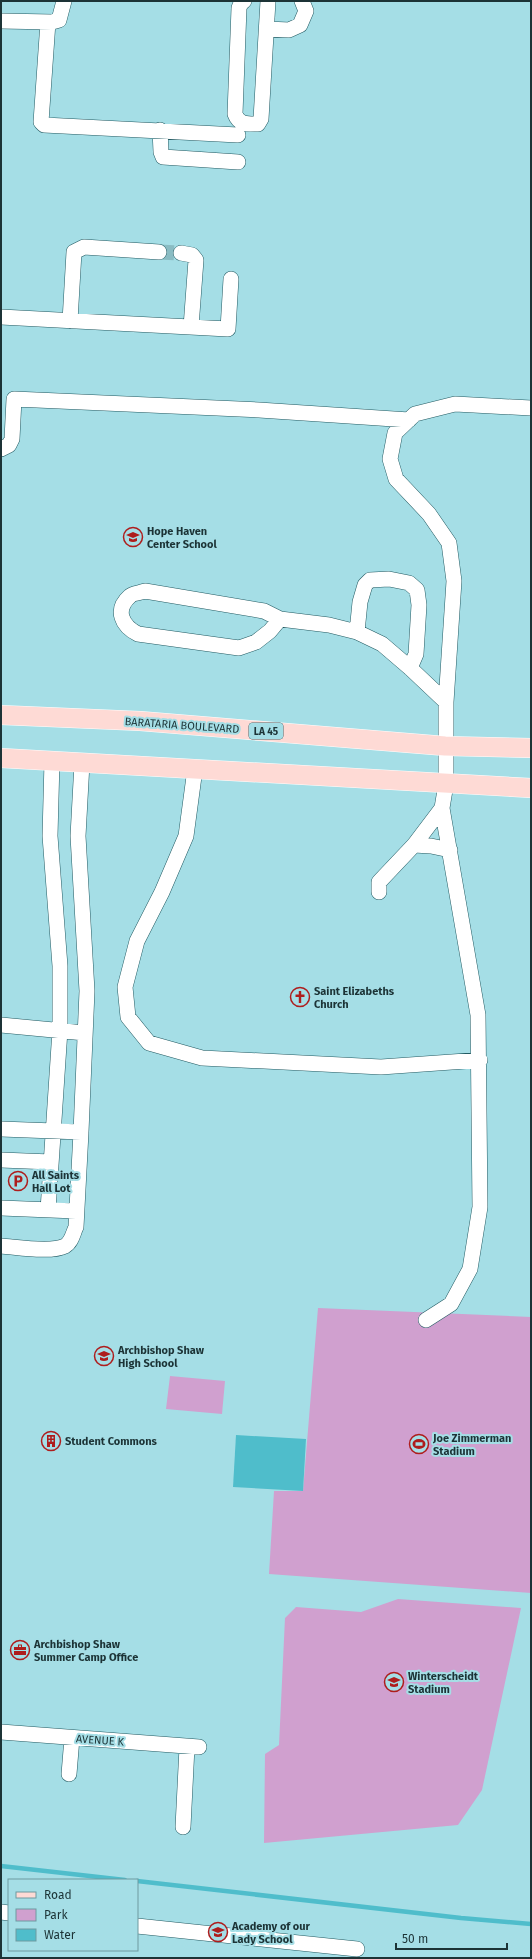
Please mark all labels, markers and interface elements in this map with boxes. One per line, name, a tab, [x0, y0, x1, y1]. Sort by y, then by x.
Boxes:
place label: Hope Haven Center School	[147, 525, 217, 551]
school or university icon: Hope Haven Center School	[122, 526, 144, 548]
street label: BARATARIA BOULEVARD	[124, 715, 240, 736]
road number: LA 45	[249, 723, 283, 739]
place label: Saint Elizabeths Church	[314, 985, 395, 1011]
church icon: Saint Elizabeths Church	[289, 986, 311, 1008]
place label: All Saints Hall Lot	[31, 1169, 80, 1195]
parking icon: All Saints Hall Lot	[7, 1170, 29, 1192]
place label: Archbishop Shaw High School	[117, 1344, 205, 1370]
school or university icon: Archbishop Shaw High School	[93, 1345, 115, 1367]
building icon: Student Commons	[40, 1430, 62, 1452]
place label: Joe Zimmerman Stadium	[432, 1432, 511, 1458]
sports icon: Joe Zimmerman Stadium	[408, 1433, 430, 1455]
place label: Student Commons	[65, 1435, 158, 1448]
place label: Archbishop Shaw Summer Camp Office	[33, 1638, 138, 1664]
office icon: Archbishop Shaw Summer Camp Office	[9, 1639, 31, 1661]
place label: Winterscheidt Stadium	[408, 1670, 479, 1696]
school or university icon: Winterscheidt Stadium	[383, 1671, 405, 1693]
street label: AVENUE K	[75, 1732, 125, 1749]
legend	[8, 1879, 138, 1951]
text: Road	[44, 1888, 72, 1902]
text: Park	[44, 1908, 68, 1922]
place label: Academy of our Lady School	[231, 1920, 311, 1946]
school or university icon: Academy of our Lady School	[207, 1921, 229, 1943]
scale bar	[396, 1925, 507, 1951]
text: Water	[44, 1928, 76, 1942]
text: 50 m	[402, 1932, 428, 1946]

